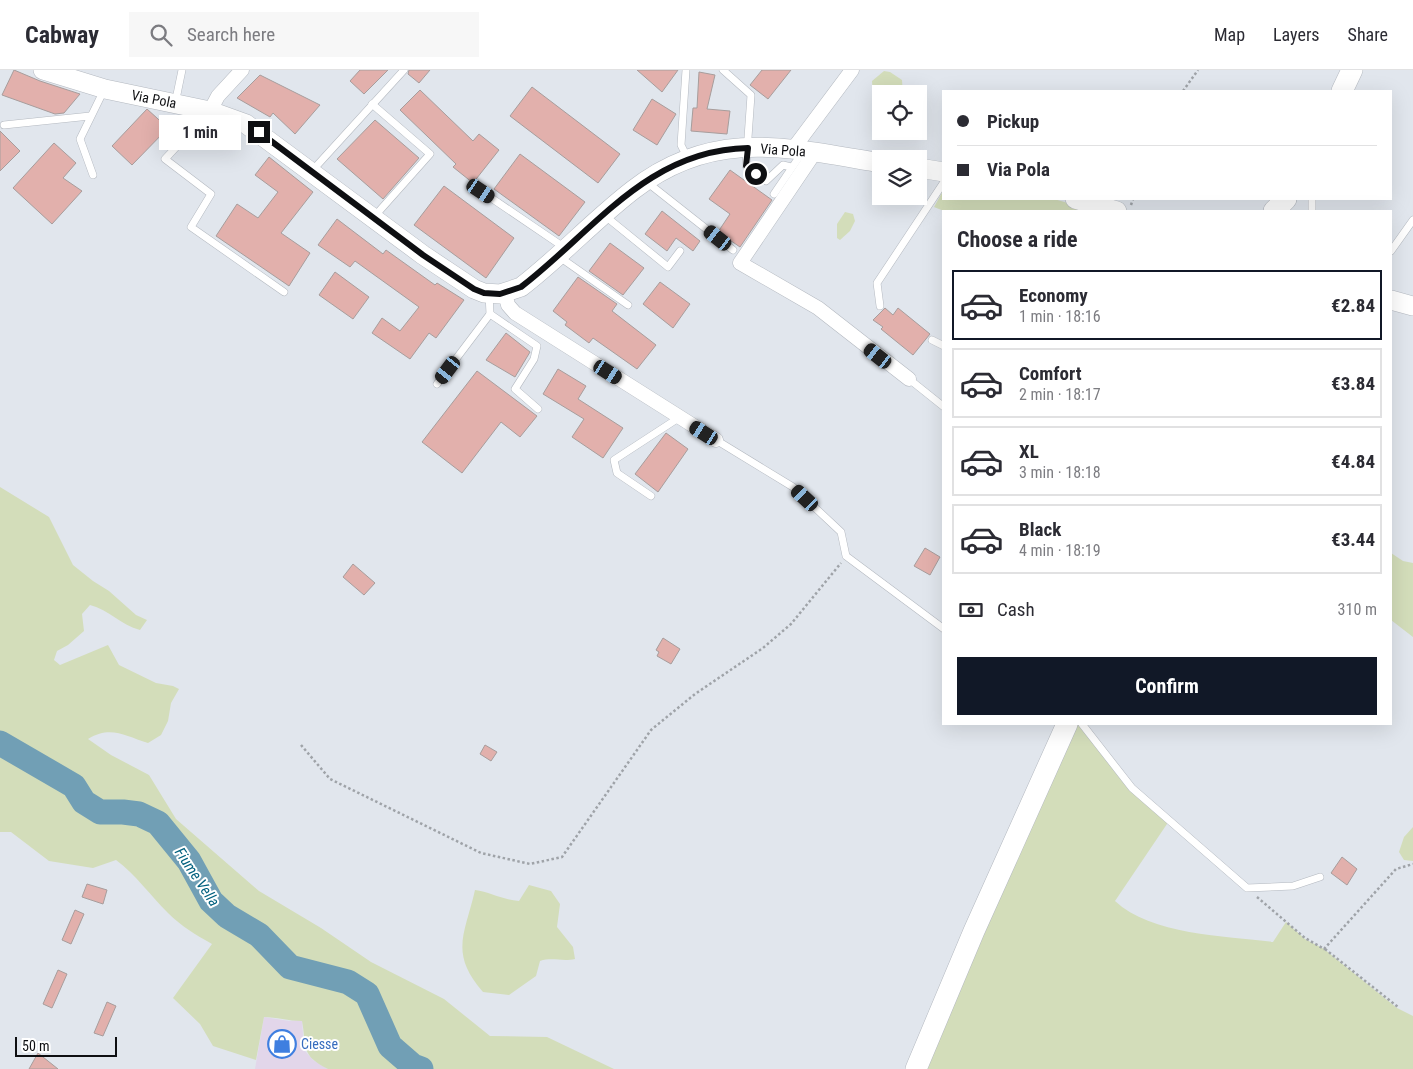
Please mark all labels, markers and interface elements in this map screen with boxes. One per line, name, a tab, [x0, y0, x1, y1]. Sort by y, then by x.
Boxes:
search box	[129, 12, 479, 57]
text: Cabway	[25, 21, 99, 49]
icon: search	[147, 21, 175, 49]
text: Search here	[187, 23, 275, 46]
text: Map	[1214, 24, 1245, 45]
text: Layers	[1273, 24, 1320, 45]
text: Share	[1348, 24, 1388, 45]
map controls	[872, 85, 927, 205]
button: locate	[872, 85, 927, 140]
street label: Via Pola	[130, 87, 178, 111]
text: Pickup	[987, 110, 1039, 133]
callout: 1 min	[159, 114, 242, 150]
route end	[248, 121, 270, 143]
text: 1 min	[182, 123, 218, 142]
street label: Via Pola	[760, 140, 806, 160]
button: layers	[872, 150, 927, 205]
text: Via Pola	[987, 158, 1050, 181]
route start	[745, 163, 767, 185]
car	[464, 176, 497, 206]
car	[701, 223, 734, 253]
text: Choose a ride	[957, 227, 1078, 252]
icon: car	[959, 283, 1004, 328]
text: Economy	[1019, 284, 1088, 307]
text: €2.84	[1331, 294, 1375, 317]
text: 1 min · 18:16	[1019, 307, 1101, 326]
car	[861, 341, 894, 371]
car	[432, 354, 463, 386]
car	[591, 358, 624, 386]
icon: car	[959, 361, 1004, 406]
text: Comfort	[1019, 362, 1082, 385]
text: €3.84	[1331, 372, 1375, 395]
text: 2 min · 18:17	[1019, 385, 1101, 404]
car	[687, 419, 720, 447]
icon: car	[959, 439, 1004, 484]
text: XL	[1019, 440, 1039, 463]
text: €4.84	[1331, 450, 1375, 473]
text: 3 min · 18:18	[1019, 463, 1101, 482]
car	[788, 482, 821, 514]
icon: car	[959, 517, 1004, 562]
text: Black	[1019, 518, 1061, 541]
text: €3.44	[1331, 528, 1375, 551]
text: 4 min · 18:19	[1019, 541, 1101, 560]
icon: cash	[957, 596, 985, 624]
text: Cash	[997, 598, 1035, 621]
text: 310 m	[1338, 600, 1377, 619]
button: Confirm	[957, 657, 1377, 715]
water label: Fiume Vella	[171, 844, 223, 910]
shop icon: Ciesse	[267, 1029, 297, 1059]
scale bar	[15, 1034, 118, 1057]
place label: Ciesse	[301, 1036, 338, 1052]
text: 50 m	[22, 1038, 50, 1054]

